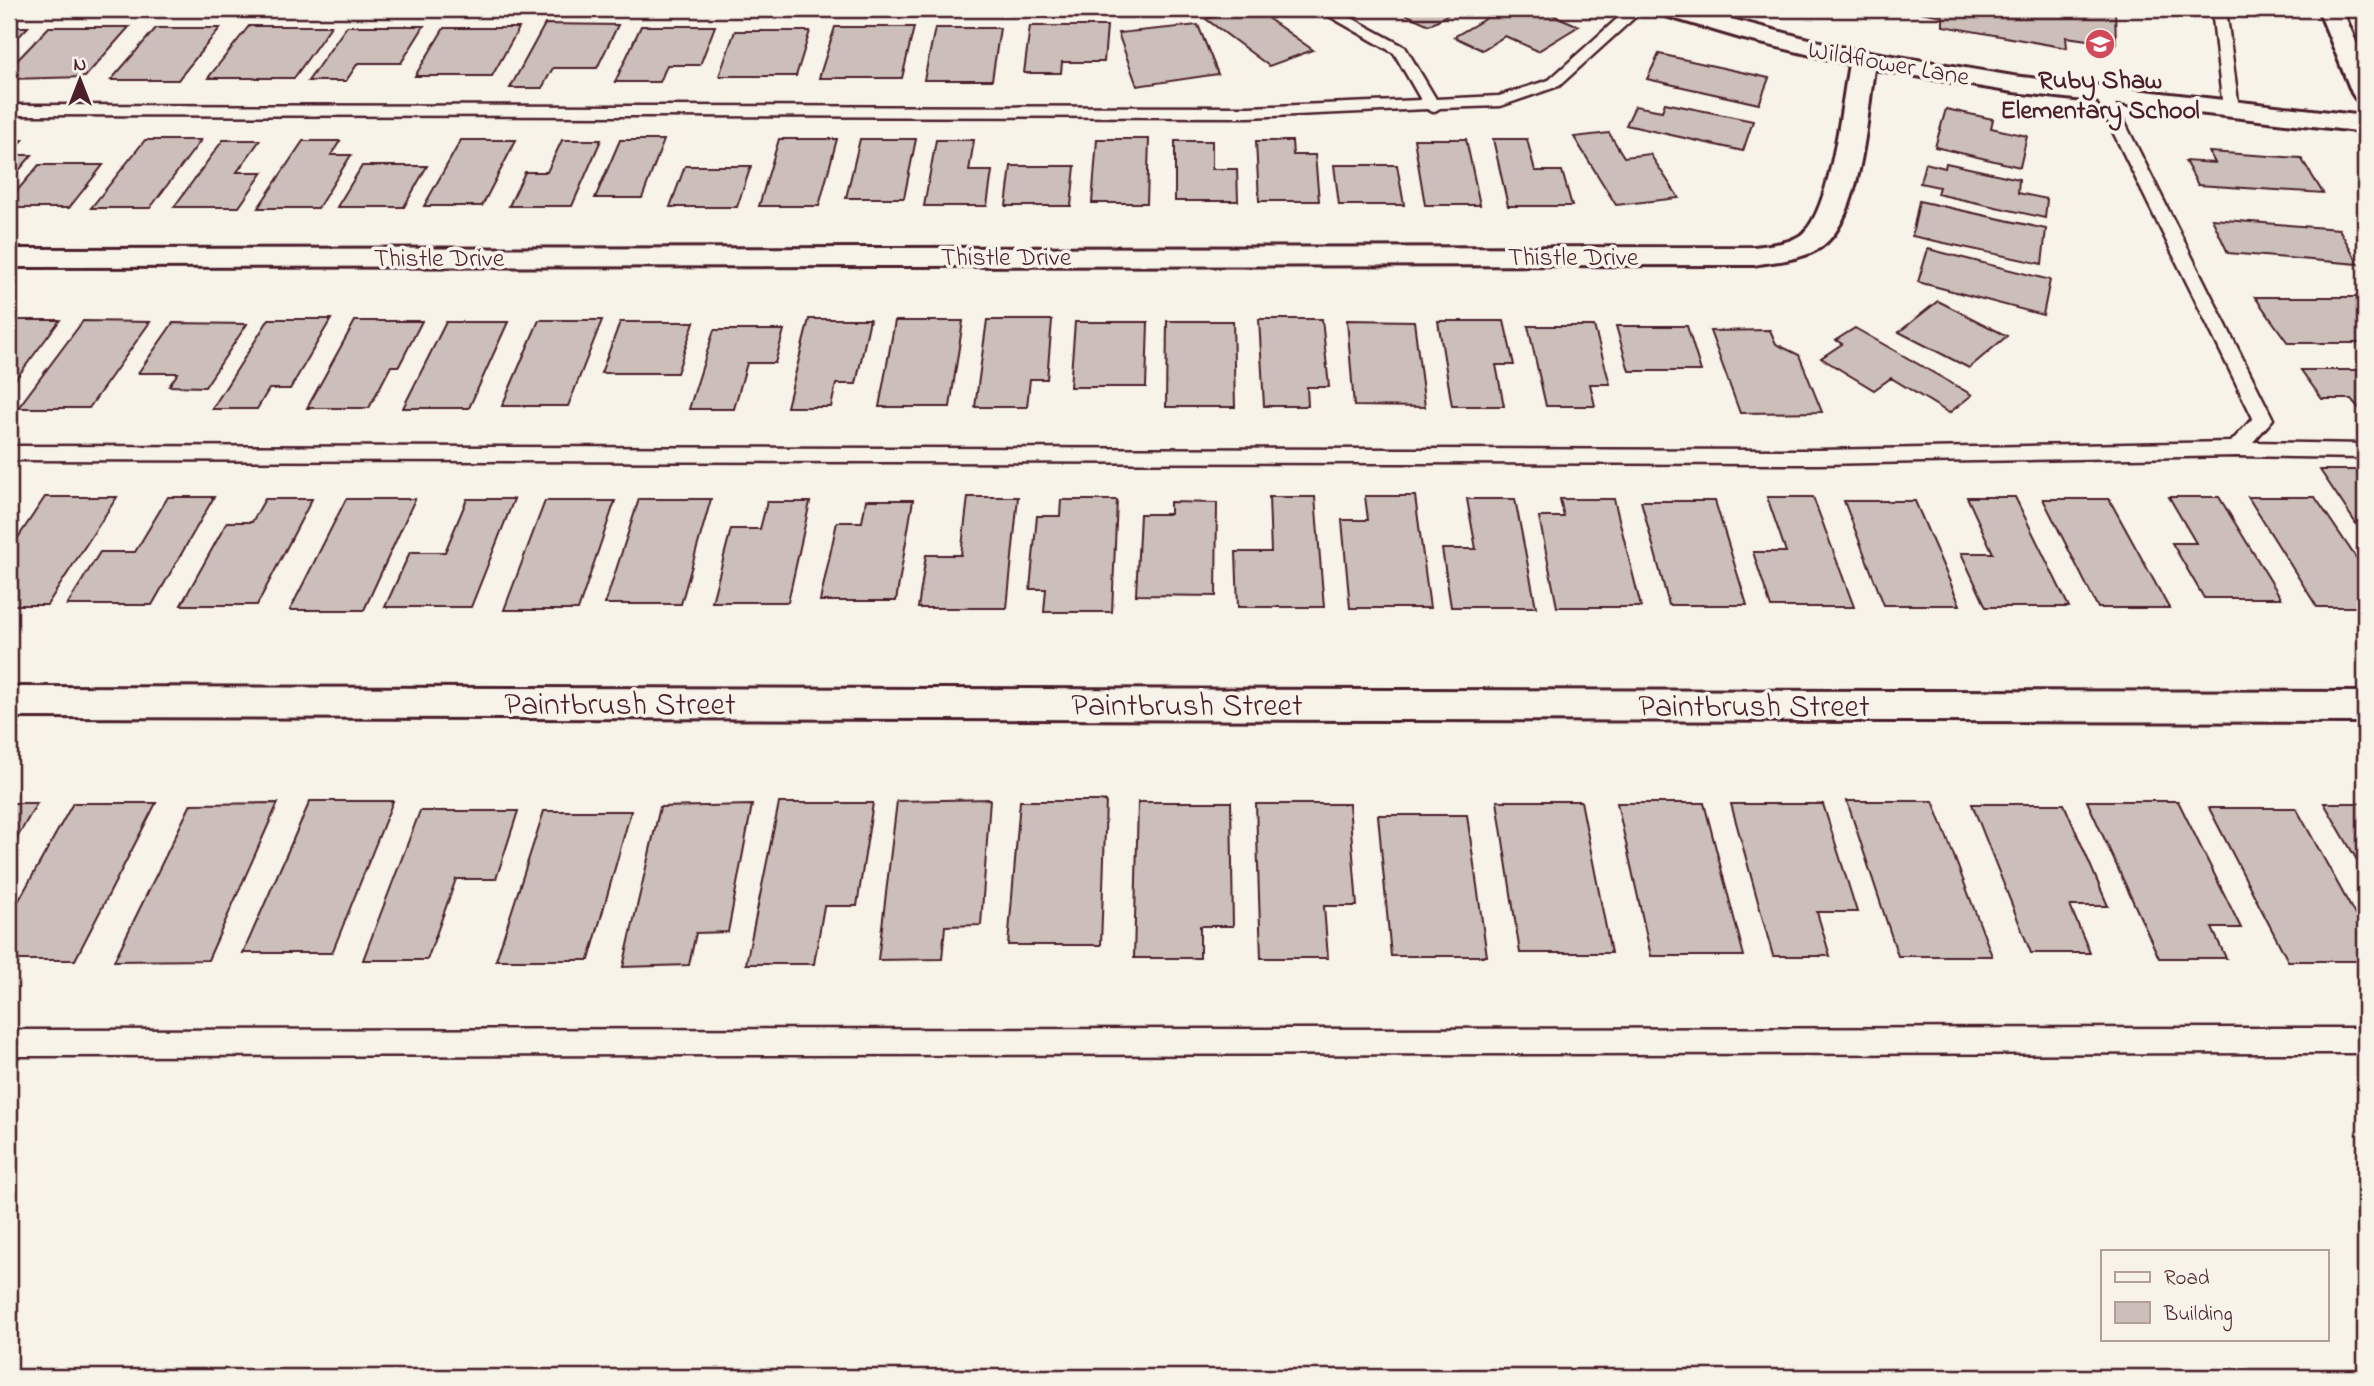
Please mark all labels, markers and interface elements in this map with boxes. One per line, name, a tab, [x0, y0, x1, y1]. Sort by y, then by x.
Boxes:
school or university icon: Ruby Shaw Elementary School	[2083, 27, 2117, 61]
street label: Wildflower Lane	[1805, 32, 1972, 98]
north arrow	[46, 46, 116, 116]
text: N	[74, 52, 87, 79]
place label: Ruby Shaw Elementary School	[2000, 63, 2200, 131]
street label: Thistle Drive	[941, 240, 1072, 278]
street label: Thistle Drive	[1508, 240, 1639, 278]
street label: Thistle Drive	[374, 241, 505, 279]
street label: Paintbrush Street	[504, 683, 736, 730]
street label: Paintbrush Street	[1071, 684, 1303, 731]
street label: Paintbrush Street	[1638, 685, 1870, 732]
legend	[2101, 1250, 2328, 1340]
text: Road	[2164, 1264, 2210, 1294]
text: Building	[2163, 1300, 2233, 1332]

